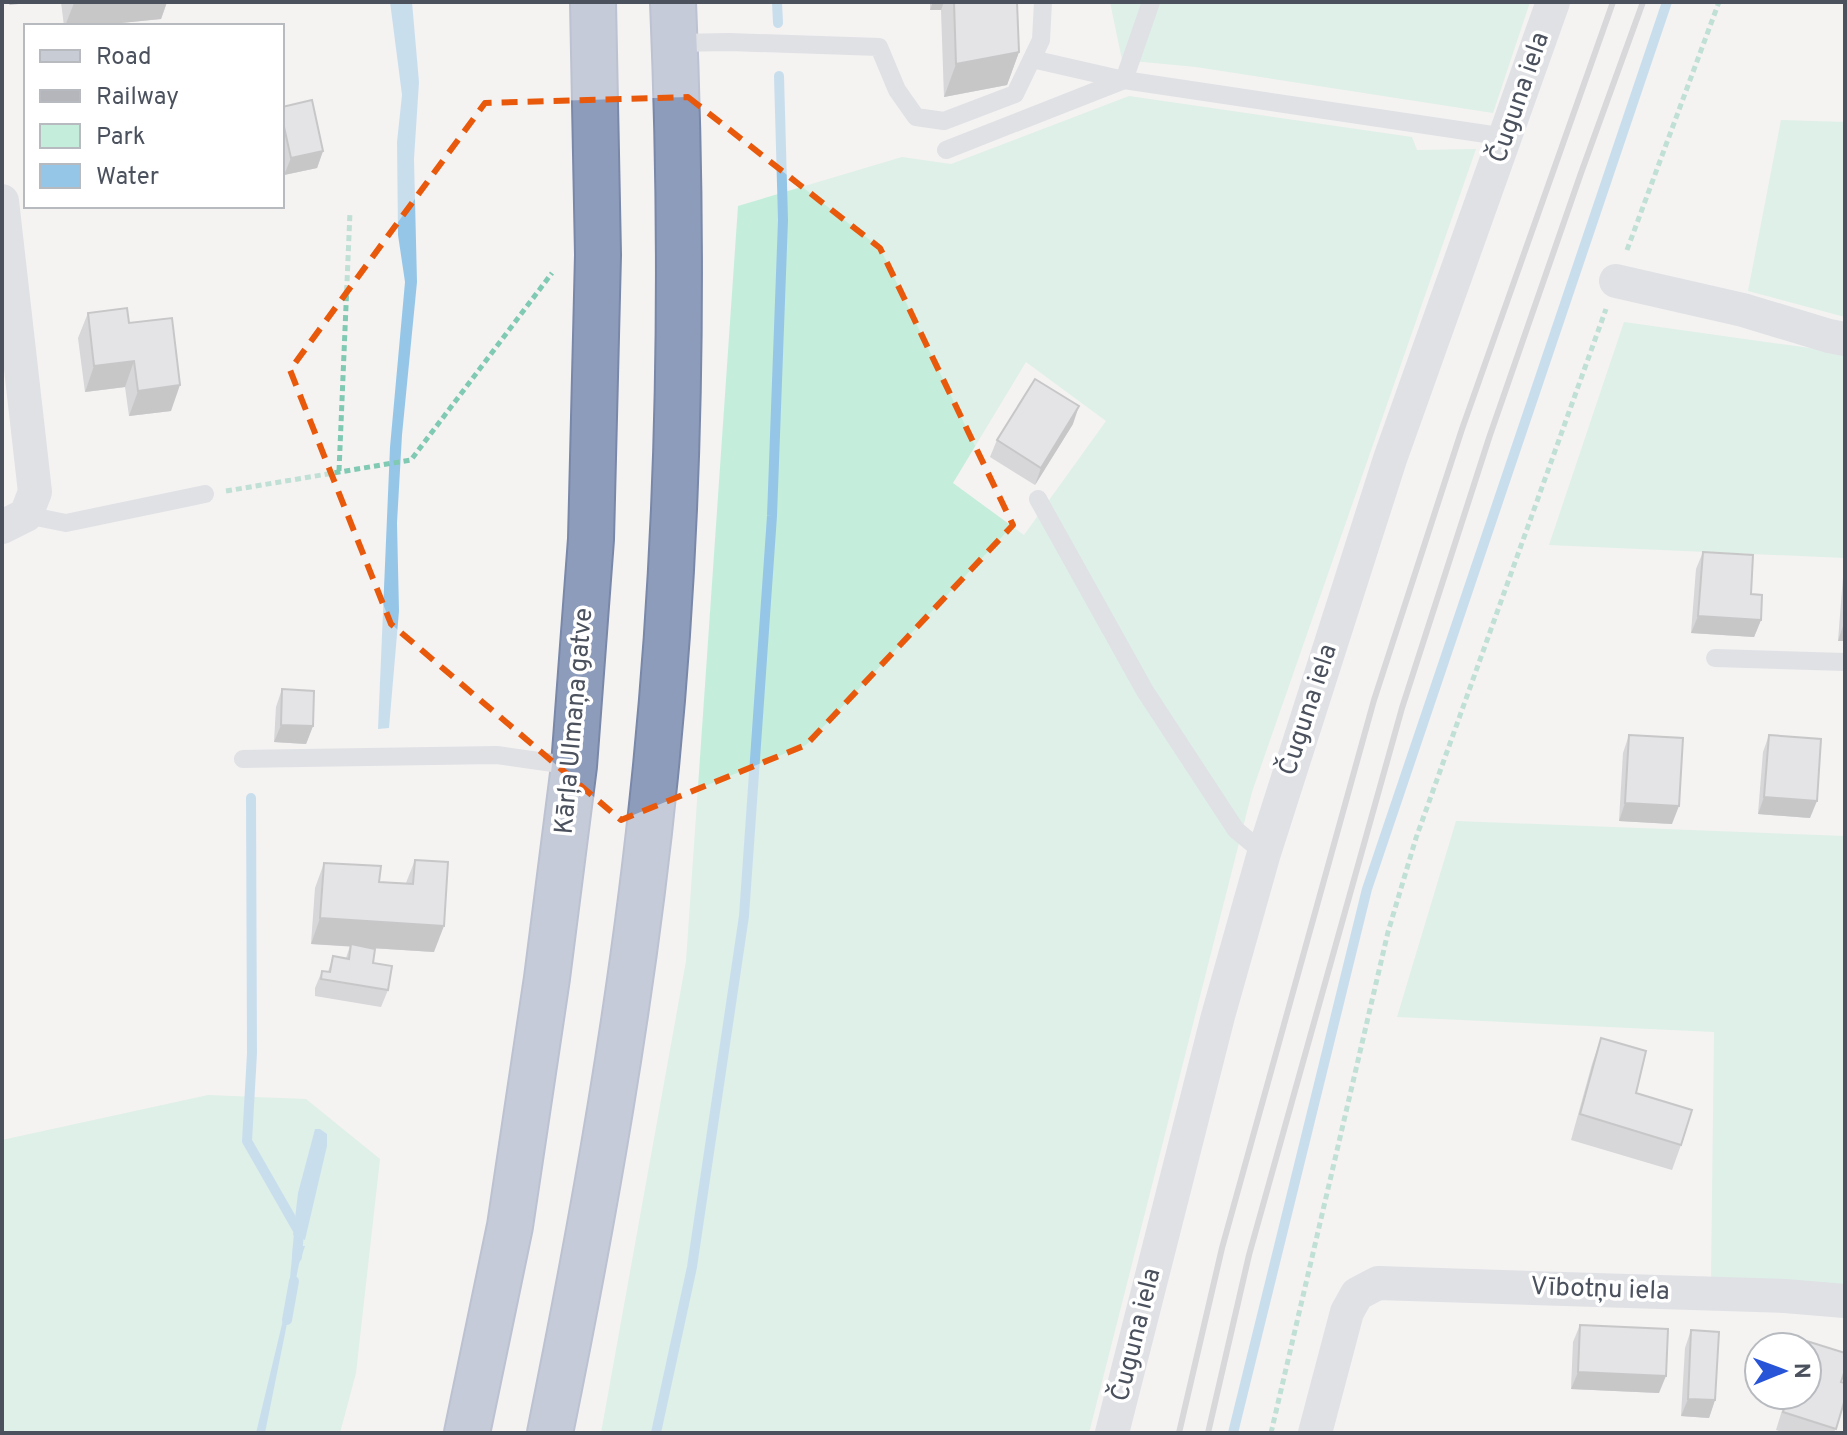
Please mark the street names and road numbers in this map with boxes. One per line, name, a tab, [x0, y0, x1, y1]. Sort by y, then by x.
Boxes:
street label: Čuguna iela	[1480, 27, 1558, 168]
street label: Kārļa Ulmaņa gatve	[549, 606, 601, 836]
street label: Čuguna iela	[1270, 639, 1346, 780]
street label: Čuguna iela	[1103, 1264, 1170, 1405]
street label: Vībotņu iela	[1530, 1271, 1670, 1309]

